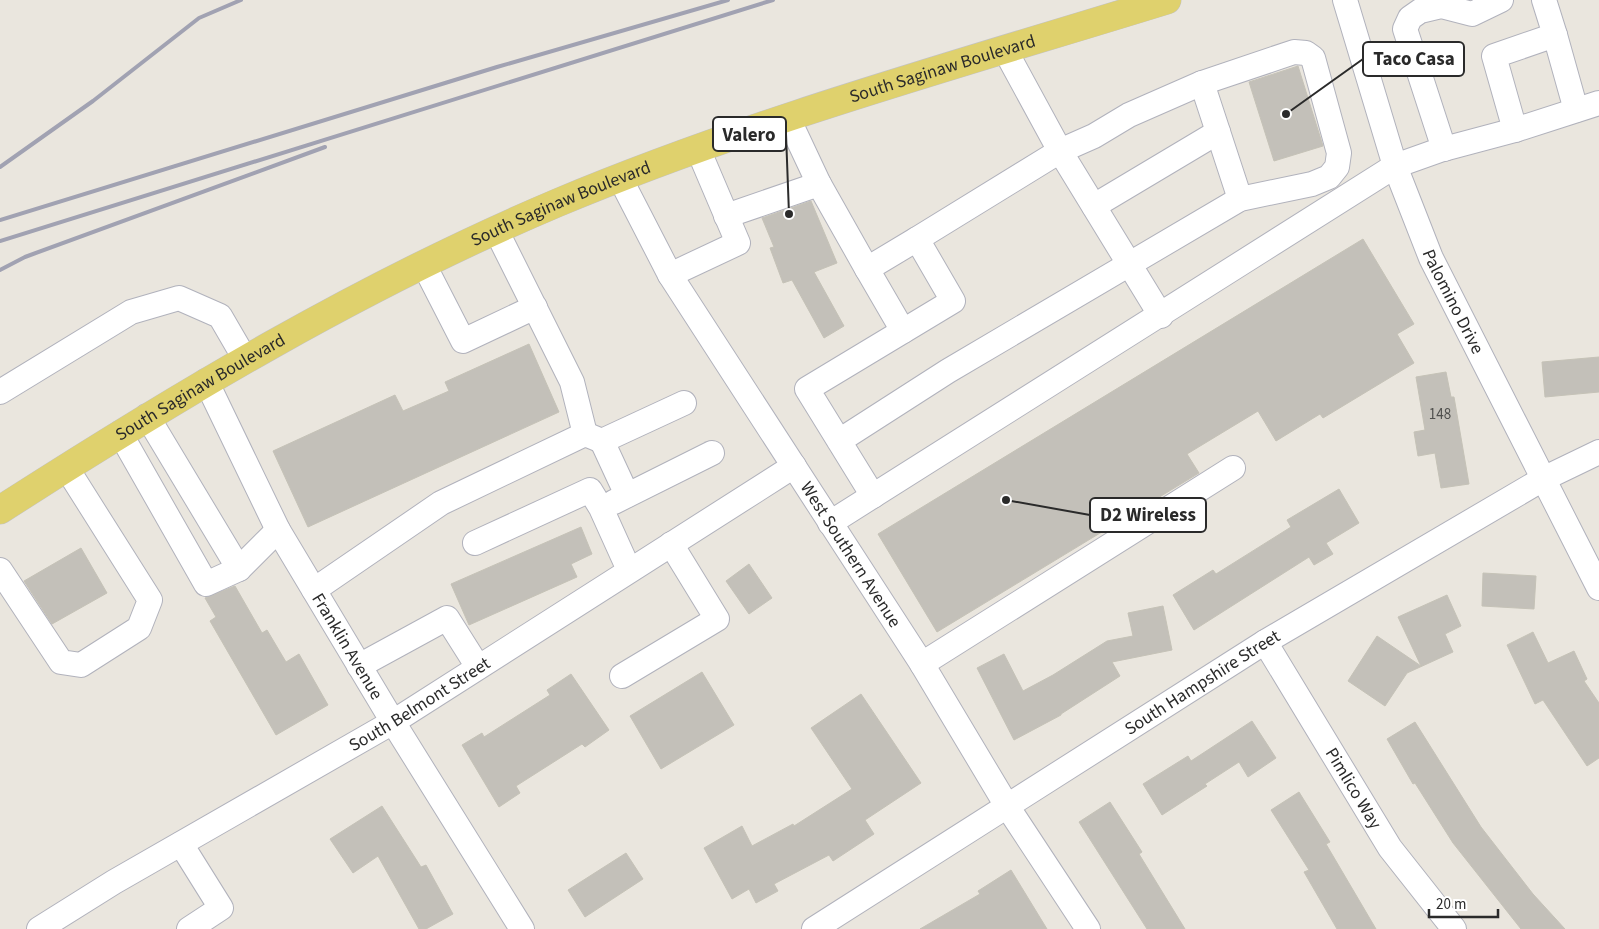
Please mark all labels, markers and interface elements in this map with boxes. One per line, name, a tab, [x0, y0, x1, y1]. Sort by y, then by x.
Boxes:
street label: South Saginaw Boulevard	[846, 28, 1038, 109]
callout: Taco Casa	[1363, 42, 1464, 76]
text: Taco Casa	[1373, 46, 1455, 73]
callout: Valero	[713, 117, 786, 151]
text: Valero	[721, 122, 776, 149]
street label: South Saginaw Boulevard	[466, 154, 654, 252]
street label: Palomino Drive	[1416, 246, 1490, 358]
street label: South Saginaw Boulevard	[110, 327, 290, 447]
house number: 148	[1429, 404, 1451, 425]
street label: West Southern Avenue	[794, 477, 908, 632]
callout: D2 Wireless	[1090, 498, 1206, 532]
text: D2 Wireless	[1100, 502, 1196, 529]
street label: Franklin Avenue	[306, 588, 389, 704]
street label: South Hampshire Street	[1119, 623, 1285, 741]
street label: South Belmont Street	[344, 651, 495, 757]
street label: Pimlico Way	[1319, 743, 1388, 834]
scale bar	[1429, 886, 1498, 918]
text: 20 m	[1436, 894, 1466, 915]

